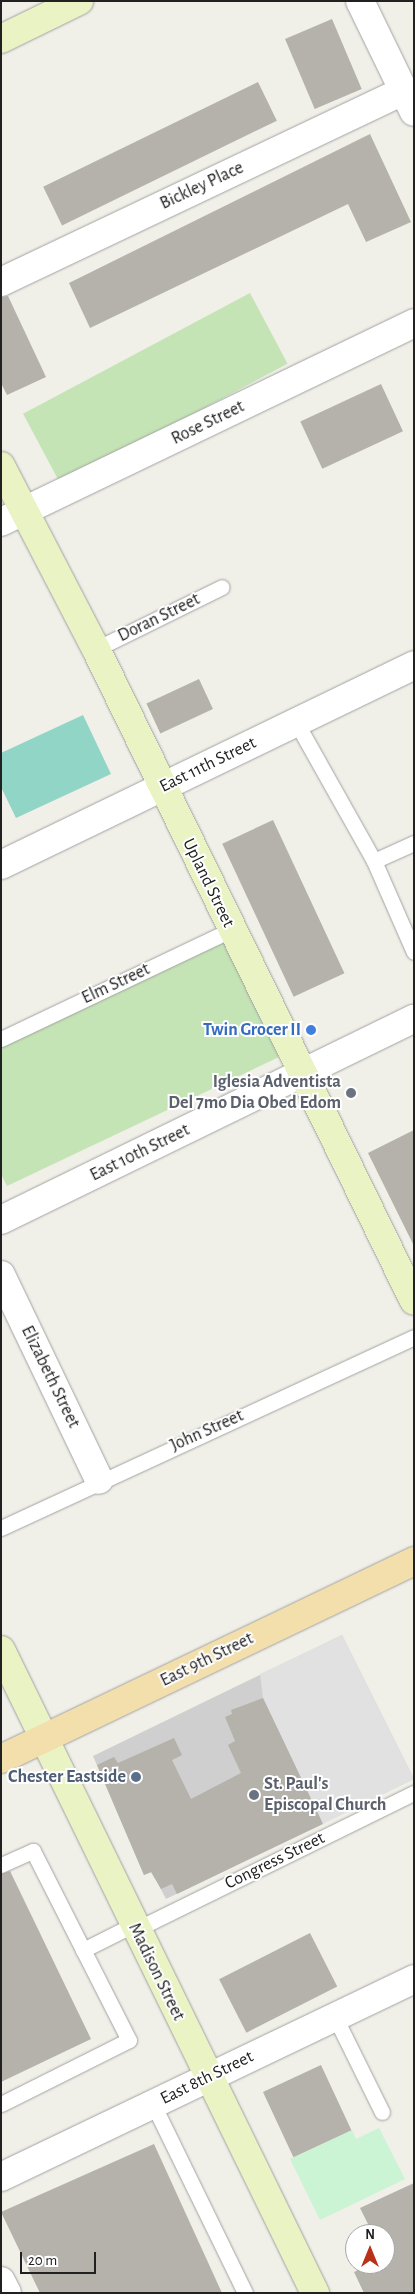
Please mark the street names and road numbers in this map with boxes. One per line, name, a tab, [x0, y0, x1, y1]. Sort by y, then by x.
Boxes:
street label: Bickley Place	[157, 157, 247, 215]
street label: Rose Street	[168, 396, 248, 450]
street label: Doran Street	[114, 589, 204, 647]
street label: East 11th Street	[156, 732, 260, 798]
street label: Upland Street	[177, 835, 239, 931]
street label: Elm Street	[78, 959, 154, 1009]
street label: East 10th Street	[87, 1120, 193, 1186]
street label: Elizabeth Street	[16, 1322, 84, 1432]
street label: John Street	[167, 1405, 247, 1457]
street label: East 9th Street	[157, 1628, 257, 1692]
street label: Congress Street	[222, 1828, 328, 1894]
street label: Madison Street	[123, 1920, 189, 2024]
street label: East 8th Street	[157, 2046, 257, 2110]

